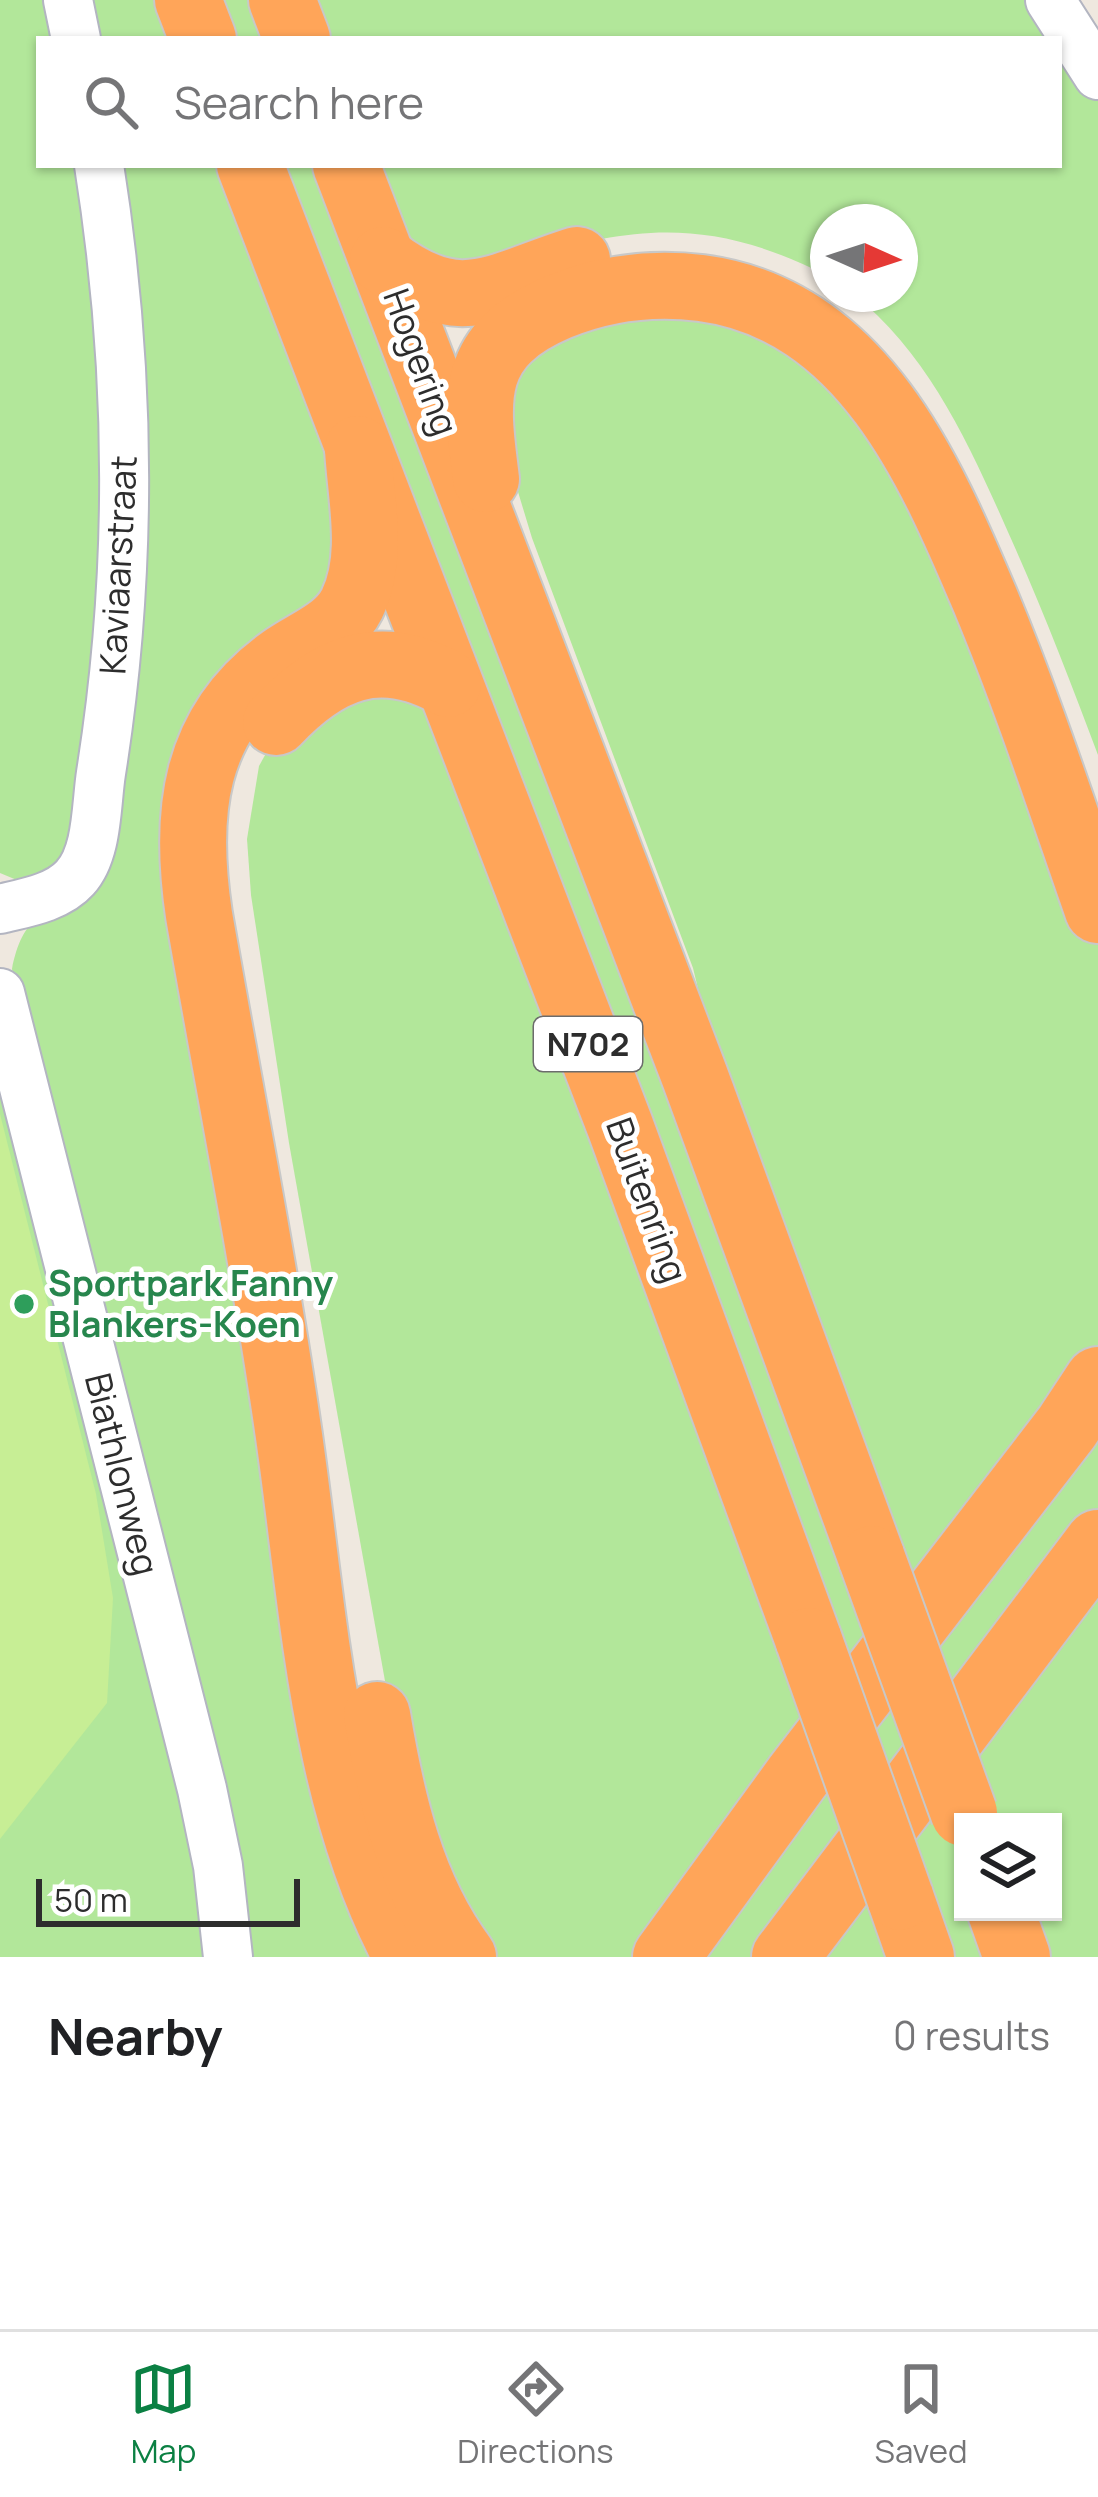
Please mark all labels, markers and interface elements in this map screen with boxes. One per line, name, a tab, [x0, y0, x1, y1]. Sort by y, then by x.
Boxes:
search box	[36, 36, 1062, 168]
icon: search	[78, 69, 144, 135]
text: Search here	[174, 71, 424, 133]
north arrow	[810, 204, 918, 312]
street label: Hogering	[372, 282, 471, 442]
street label: Kaviaarstraat	[87, 454, 148, 676]
road number: N702	[534, 1017, 642, 1071]
street label: Buitenring	[595, 1111, 700, 1289]
place label: Sportpark Fanny Blankers-Koen	[48, 1258, 333, 1348]
marker: Sportpark Fanny Blankers-Koen	[11, 1291, 37, 1317]
street label: Biathlonweg	[74, 1368, 171, 1580]
map controls	[954, 1813, 1062, 1921]
button: layers	[954, 1813, 1062, 1921]
scale bar	[36, 1873, 300, 1926]
text: 50 m	[54, 1877, 128, 1922]
text: Nearby	[48, 2001, 223, 2070]
text: 0 results	[893, 2008, 1050, 2062]
tab: Map	[130, 2356, 196, 2473]
tab: Directions	[457, 2356, 614, 2473]
tab: Saved	[875, 2356, 968, 2473]

